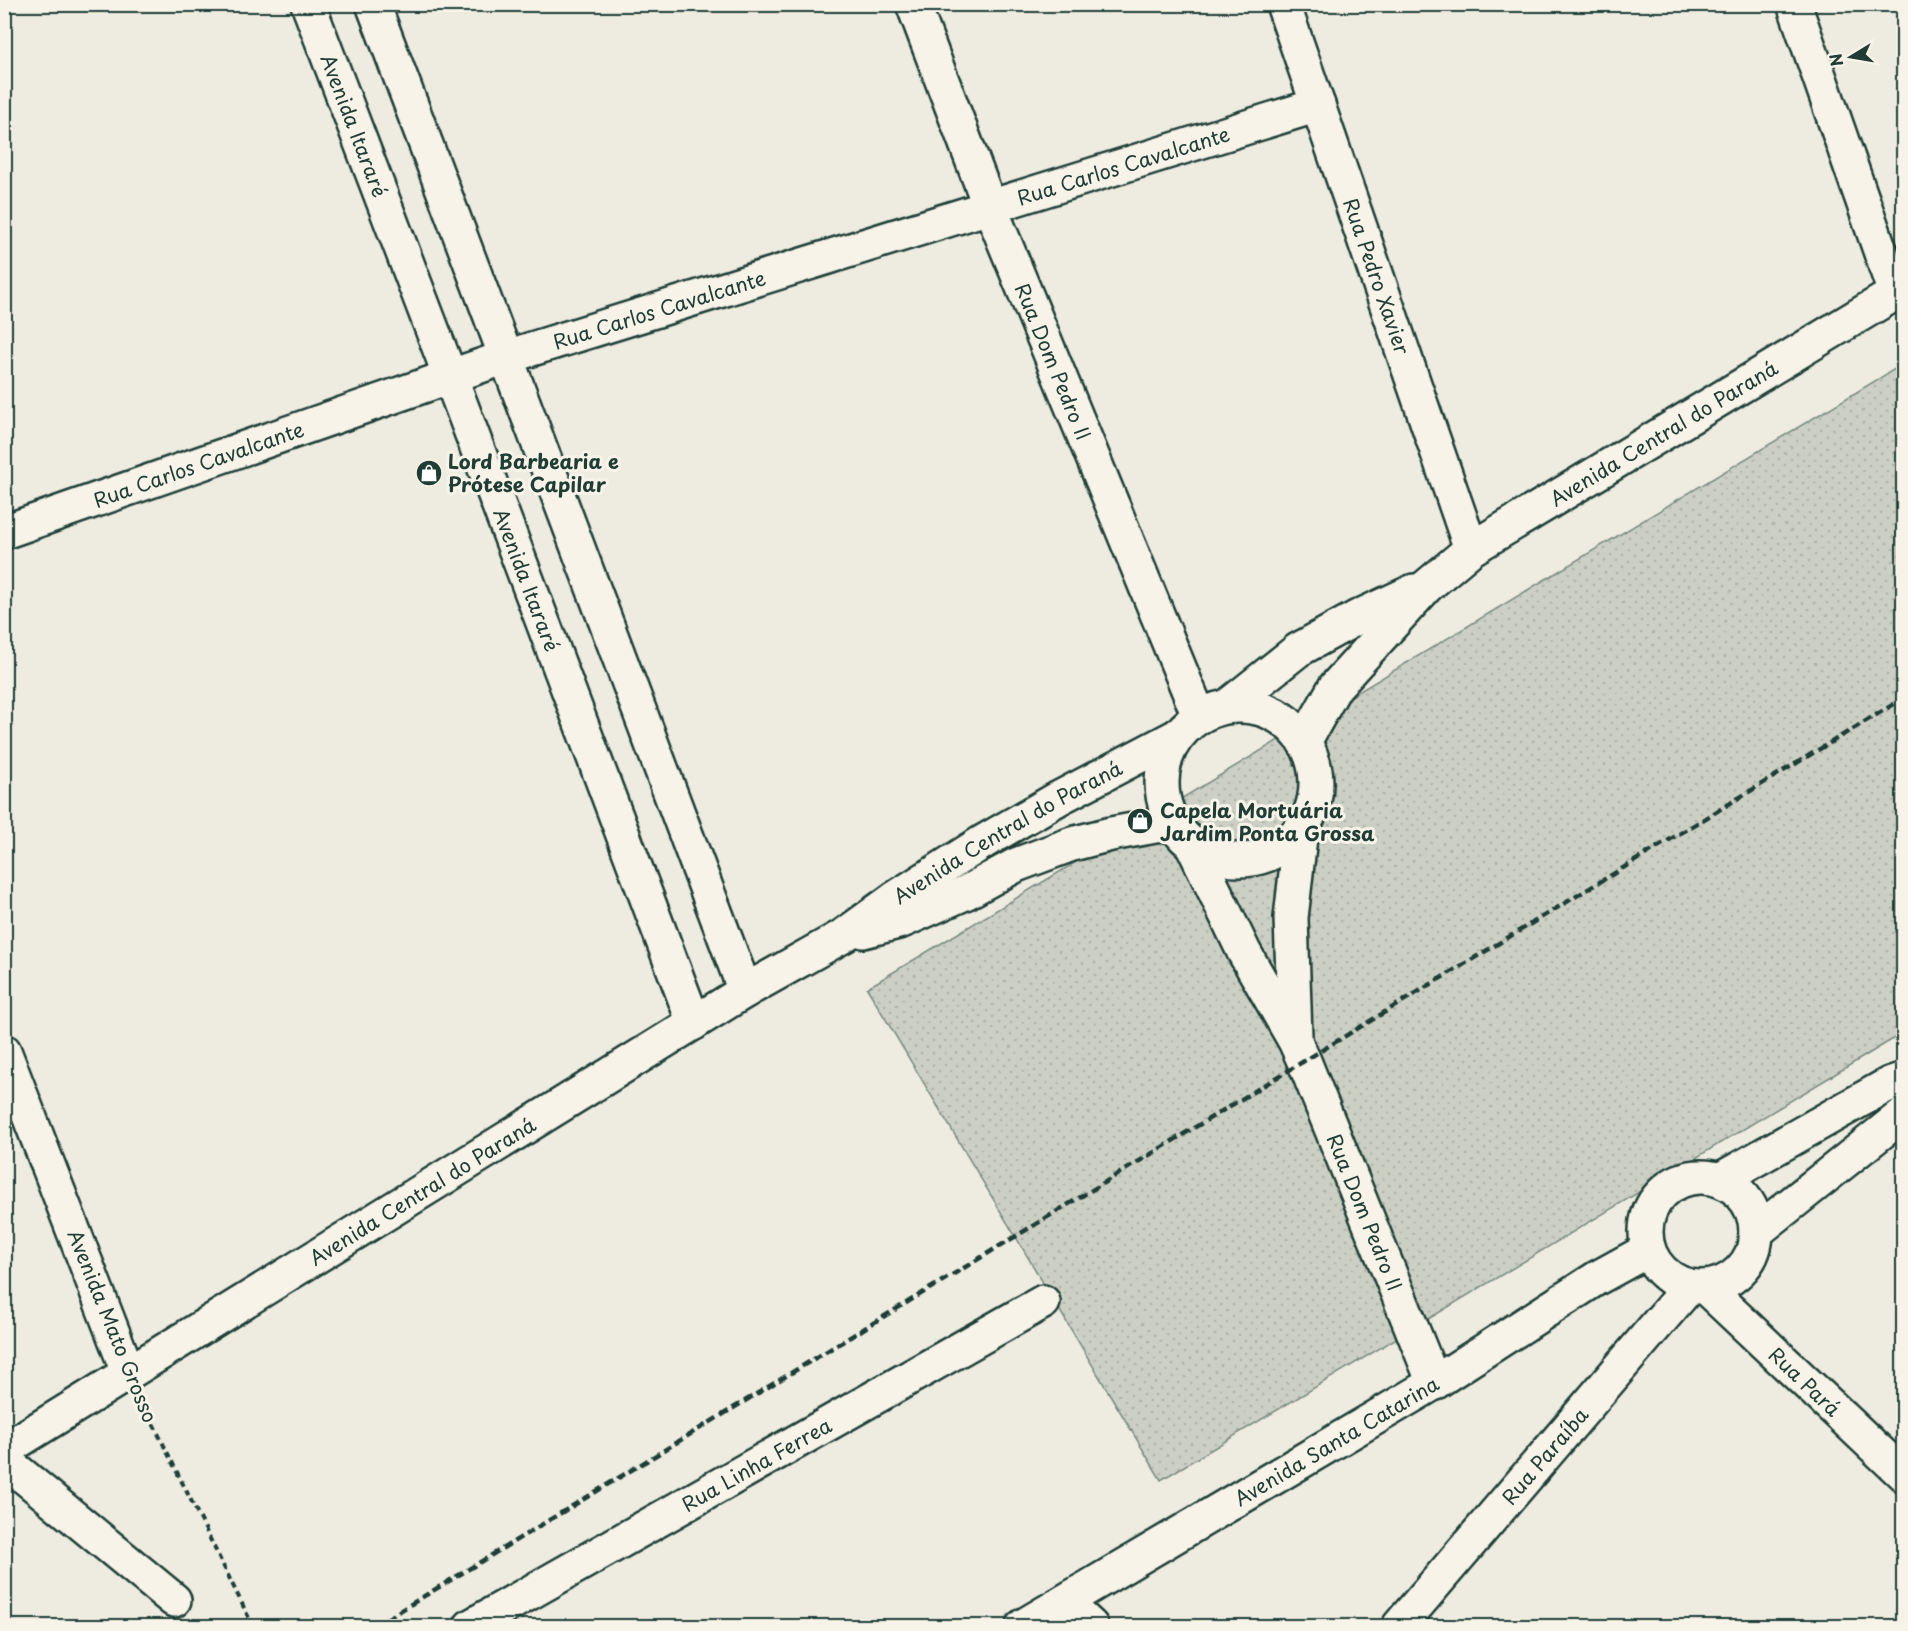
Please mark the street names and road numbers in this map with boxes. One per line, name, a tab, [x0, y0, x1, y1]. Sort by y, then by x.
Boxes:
street label: Avenida Itararé	[313, 50, 395, 201]
street label: Rua Carlos Cavalcante	[1013, 118, 1233, 213]
street label: Rua Pedro Xavier	[1336, 194, 1418, 359]
street label: Rua Carlos Cavalcante	[549, 262, 769, 357]
street label: Rua Dom Pedro II	[1008, 279, 1099, 444]
street label: Avenida Central do Paraná	[1544, 353, 1783, 513]
street label: Rua Carlos Cavalcante	[89, 414, 308, 515]
street label: Avenida Itararé	[486, 504, 568, 656]
street label: Avenida Central do Paraná	[887, 753, 1127, 911]
street label: Avenida Central do Paraná	[303, 1109, 541, 1272]
street label: Rua Dom Pedro II	[1320, 1129, 1410, 1295]
street label: Avenida Mato Grosso	[61, 1225, 165, 1427]
street label: Rua Pará	[1762, 1340, 1848, 1423]
street label: Avenida Santa Catarina	[1228, 1368, 1445, 1513]
street label: Rua Paraíba	[1494, 1400, 1595, 1511]
street label: Rua Linha Ferrea	[676, 1410, 837, 1519]

